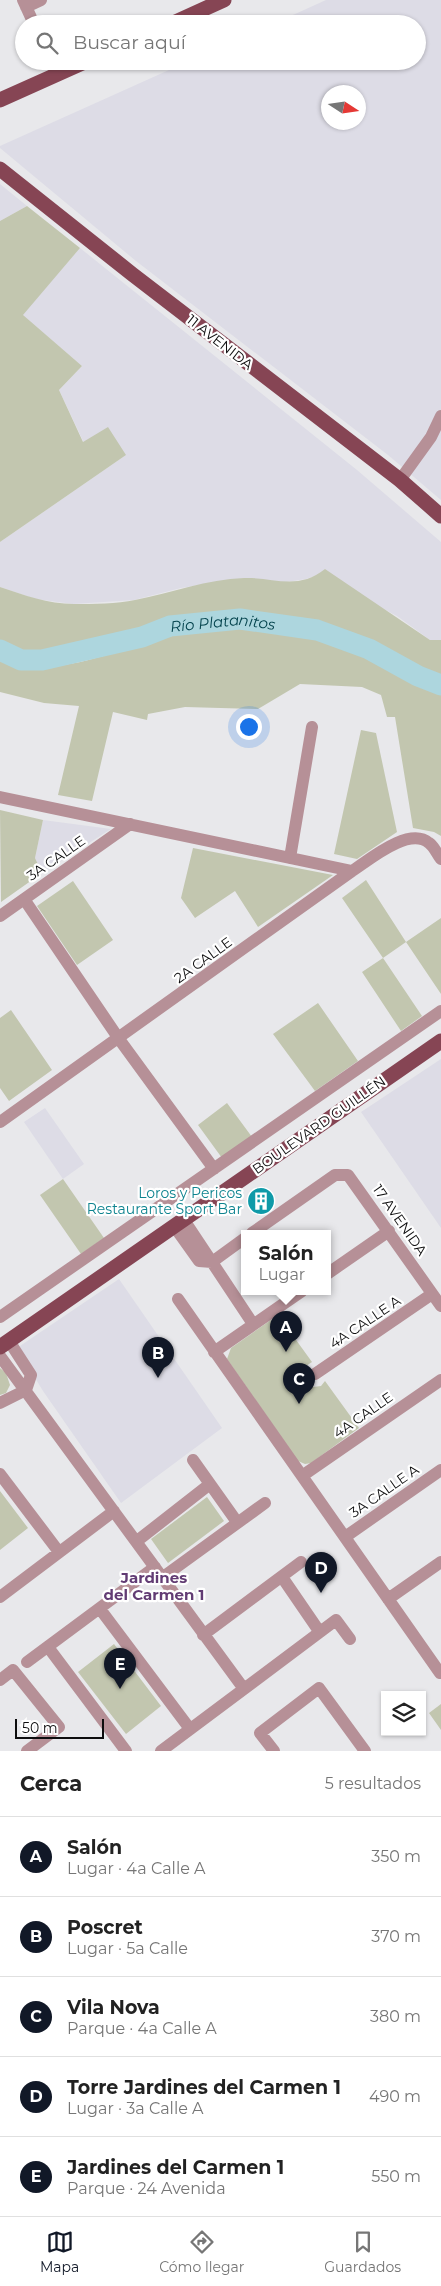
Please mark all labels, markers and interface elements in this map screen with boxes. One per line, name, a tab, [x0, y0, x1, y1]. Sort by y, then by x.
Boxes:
search box	[15, 15, 426, 70]
icon: search	[33, 29, 61, 57]
text: Buscar aquí	[73, 31, 186, 54]
north arrow	[321, 85, 366, 130]
street label: 11 AVENIDA	[183, 310, 258, 374]
water label: Río Platanitos	[169, 609, 277, 635]
your location	[236, 714, 262, 740]
street label: 3A CALLE	[23, 831, 89, 885]
street label: 2A CALLE	[171, 933, 235, 987]
street label: BOULEVARD GUILLÉN	[249, 1072, 389, 1178]
street label: 17 AVENIDA	[369, 1181, 432, 1260]
place label: Loros y Pericos Restaurante Sport Bar	[87, 1184, 242, 1218]
building icon: Loros y Pericos Restaurante Sport Bar	[246, 1186, 276, 1216]
popup	[241, 1230, 331, 1295]
text: Salón	[258, 1242, 314, 1265]
text: Lugar	[258, 1265, 305, 1284]
street label: 4A CALLE A	[326, 1291, 405, 1352]
pin: A	[270, 1311, 302, 1352]
pin: B	[142, 1337, 174, 1378]
pin: C	[283, 1363, 315, 1404]
street label: 4A CALLE	[330, 1388, 396, 1442]
street label: 3A CALLE A	[346, 1460, 423, 1522]
pin: D	[305, 1552, 337, 1593]
district label: Jardines del Carmen 1	[104, 1568, 204, 1604]
pin: E	[104, 1648, 136, 1689]
map controls	[381, 1691, 426, 1736]
button: layers	[381, 1691, 426, 1736]
scale bar	[15, 1716, 104, 1739]
text: 50 m	[22, 1719, 58, 1737]
text: Cerca	[20, 1771, 82, 1796]
text: 5 resultados	[325, 1774, 421, 1793]
text: Salón	[67, 1836, 122, 1859]
text: A	[30, 1847, 42, 1866]
text: 350 m	[371, 1847, 421, 1866]
text: Lugar · 4a Calle A	[67, 1859, 206, 1878]
text: Poscret	[67, 1916, 143, 1939]
text: B	[30, 1927, 42, 1946]
text: 370 m	[371, 1927, 421, 1946]
text: Lugar · 5a Calle	[67, 1939, 188, 1958]
text: Vila Nova	[67, 1996, 160, 2019]
text: C	[30, 2007, 42, 2026]
text: 380 m	[370, 2007, 421, 2026]
text: Parque · 4a Calle A	[67, 2019, 217, 2038]
text: Torre Jardines del Carmen 1	[67, 2076, 341, 2099]
text: D	[29, 2087, 43, 2106]
text: 490 m	[369, 2087, 421, 2106]
text: Lugar · 3a Calle A	[67, 2099, 204, 2118]
text: Jardines del Carmen 1	[67, 2156, 284, 2179]
text: E	[31, 2167, 41, 2186]
text: 550 m	[371, 2167, 421, 2186]
text: Parque · 24 Avenida	[67, 2179, 226, 2198]
tab: Mapa	[40, 2228, 79, 2276]
tab: Cómo llegar	[159, 2228, 244, 2276]
tab: Guardados	[324, 2228, 401, 2276]

